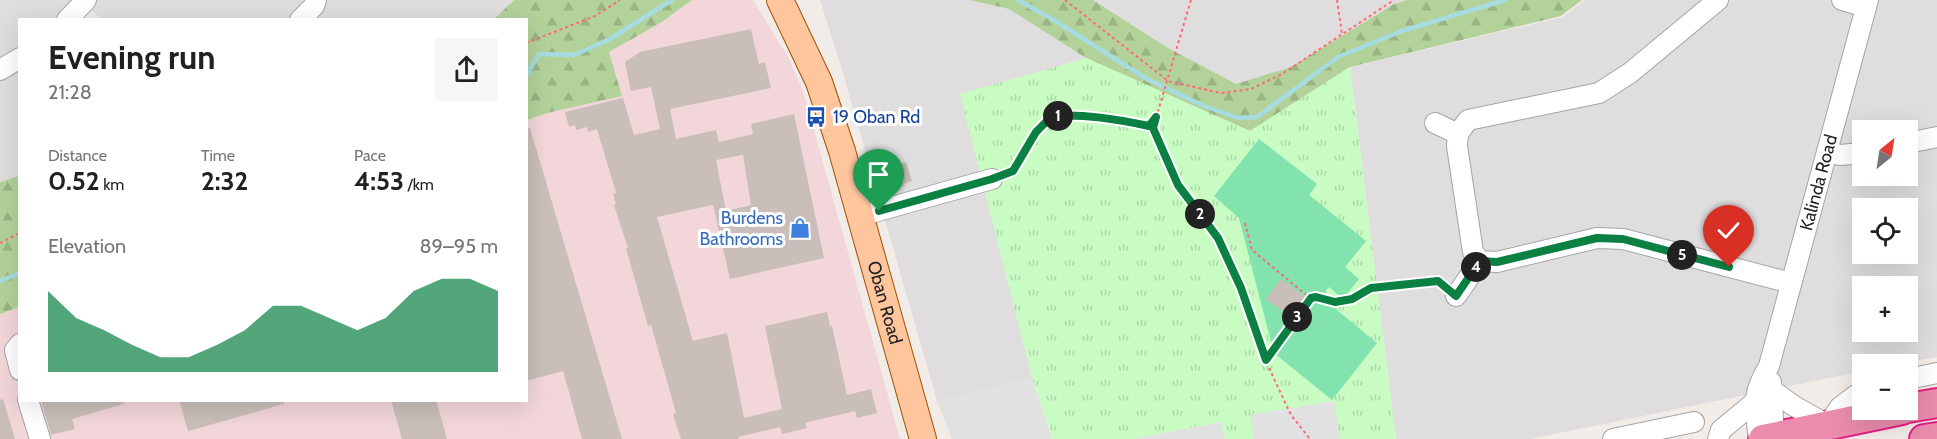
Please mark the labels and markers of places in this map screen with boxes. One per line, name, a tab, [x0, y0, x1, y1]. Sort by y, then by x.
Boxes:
pin: 1	[1043, 101, 1073, 131]
bus stop icon: 19 Oban Rd	[804, 105, 828, 129]
place label: 19 Oban Rd	[833, 106, 920, 128]
pin	[853, 149, 904, 211]
pin: 2	[1185, 199, 1215, 229]
pin	[1703, 205, 1754, 267]
place label: Burdens Bathrooms	[699, 207, 783, 250]
shop icon: Burdens Bathrooms	[788, 216, 812, 240]
pin: 5	[1667, 240, 1697, 270]
pin: 4	[1461, 252, 1491, 282]
pin: 3	[1282, 302, 1312, 332]

